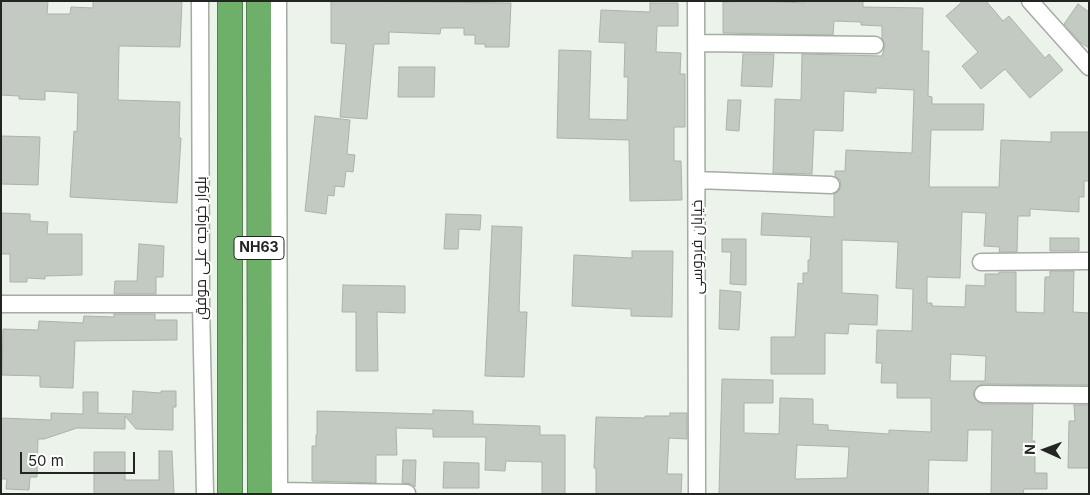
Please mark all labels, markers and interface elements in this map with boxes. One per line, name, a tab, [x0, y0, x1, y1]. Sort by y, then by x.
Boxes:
street label: بلوار خواجه علی موفق	[192, 176, 210, 320]
street label: خیابان فردوسی	[688, 200, 706, 294]
road number: NH63	[234, 237, 284, 260]
north arrow	[1020, 425, 1070, 475]
scale bar	[22, 442, 138, 474]
text: N	[1021, 444, 1038, 455]
text: 50 m	[28, 451, 64, 470]

